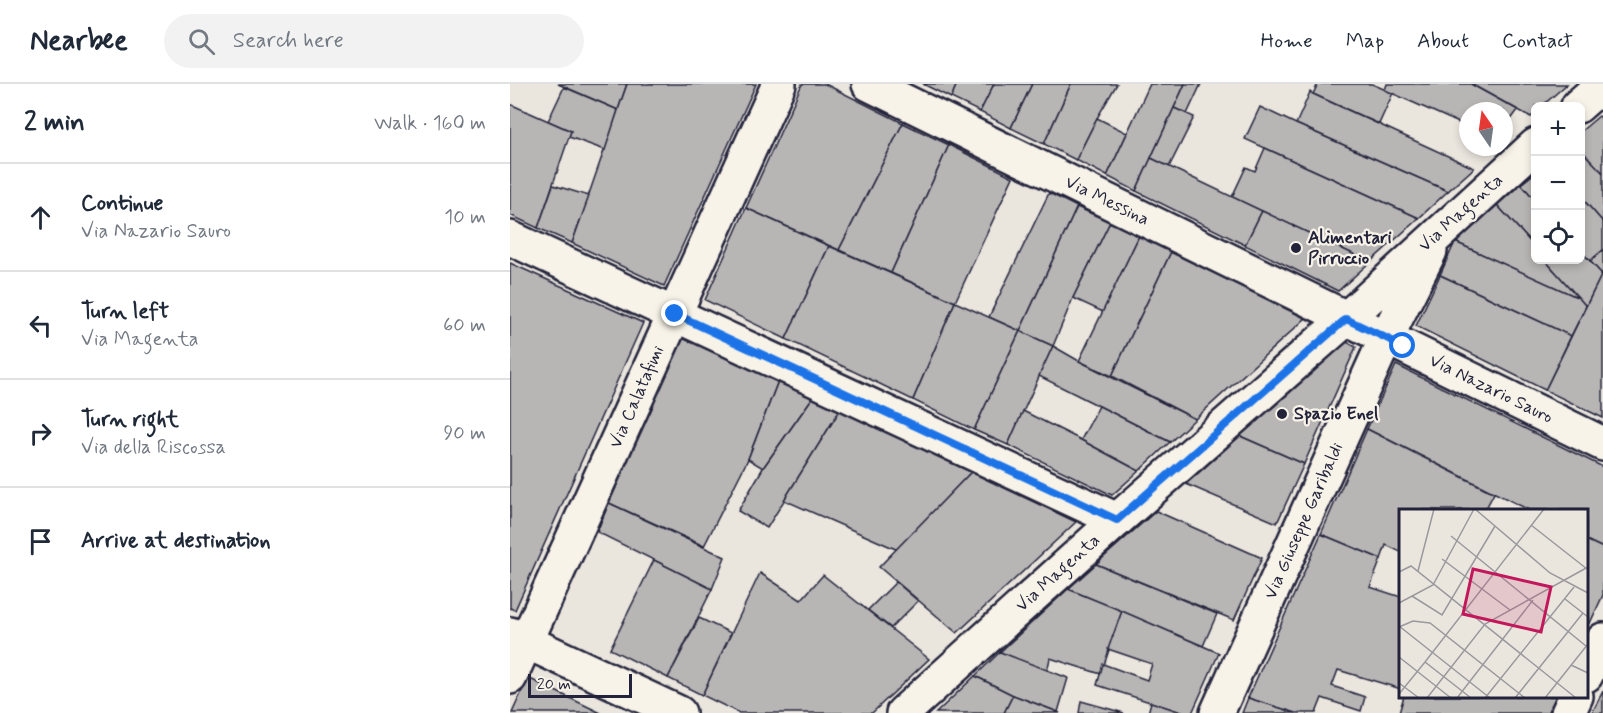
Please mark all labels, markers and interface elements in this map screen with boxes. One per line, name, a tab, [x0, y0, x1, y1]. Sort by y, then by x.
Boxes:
search box	[164, 14, 584, 68]
text: Nearbee	[30, 23, 128, 60]
icon: search	[185, 25, 218, 58]
text: Search here	[233, 27, 344, 55]
text: Home	[1261, 27, 1313, 55]
text: Map	[1346, 27, 1384, 55]
text: About	[1417, 27, 1469, 55]
text: Contact	[1502, 27, 1573, 55]
north arrow	[1459, 102, 1513, 156]
map controls	[1531, 102, 1585, 264]
button: +	[1531, 102, 1585, 156]
text: 2 min	[24, 106, 85, 140]
text: Walk · 160 m	[374, 110, 486, 137]
button: −	[1531, 156, 1585, 210]
street label: Via Magenta	[1414, 169, 1510, 259]
street label: Via Messina	[1061, 170, 1153, 232]
text: Continue	[81, 190, 163, 218]
icon: ahead	[24, 201, 57, 234]
text: 10 m	[444, 204, 486, 231]
button: locate	[1531, 210, 1585, 264]
text: Via Nazario Sauro	[81, 218, 231, 245]
place label: Alimentari Pirruccio	[1308, 226, 1392, 271]
marker: Alimentari Pirruccio	[1289, 241, 1303, 255]
text: Turn left	[81, 298, 169, 326]
route end	[661, 300, 687, 326]
icon: left	[24, 309, 57, 342]
text: 60 m	[443, 312, 486, 339]
text: Via Magenta	[81, 326, 199, 353]
route start	[1389, 332, 1415, 358]
street label: Via Calatafimi	[604, 342, 670, 452]
street label: Via Nazario Sauro	[1425, 349, 1557, 429]
place label: Spazio Enel	[1294, 402, 1379, 426]
text: Turn right	[81, 406, 179, 434]
marker: Spazio Enel	[1275, 407, 1289, 421]
icon: right	[24, 417, 57, 450]
text: 90 m	[443, 420, 486, 447]
text: Via della Riscossa	[81, 434, 226, 461]
street label: Via Giuseppe Garibaldi	[1259, 439, 1349, 603]
inset map	[1399, 509, 1588, 698]
icon: arrive	[24, 525, 57, 558]
text: Arrive at destination	[81, 527, 271, 555]
street label: Via Magenta	[1011, 529, 1107, 619]
scale bar	[528, 671, 632, 698]
text: 20 m	[537, 674, 571, 695]

